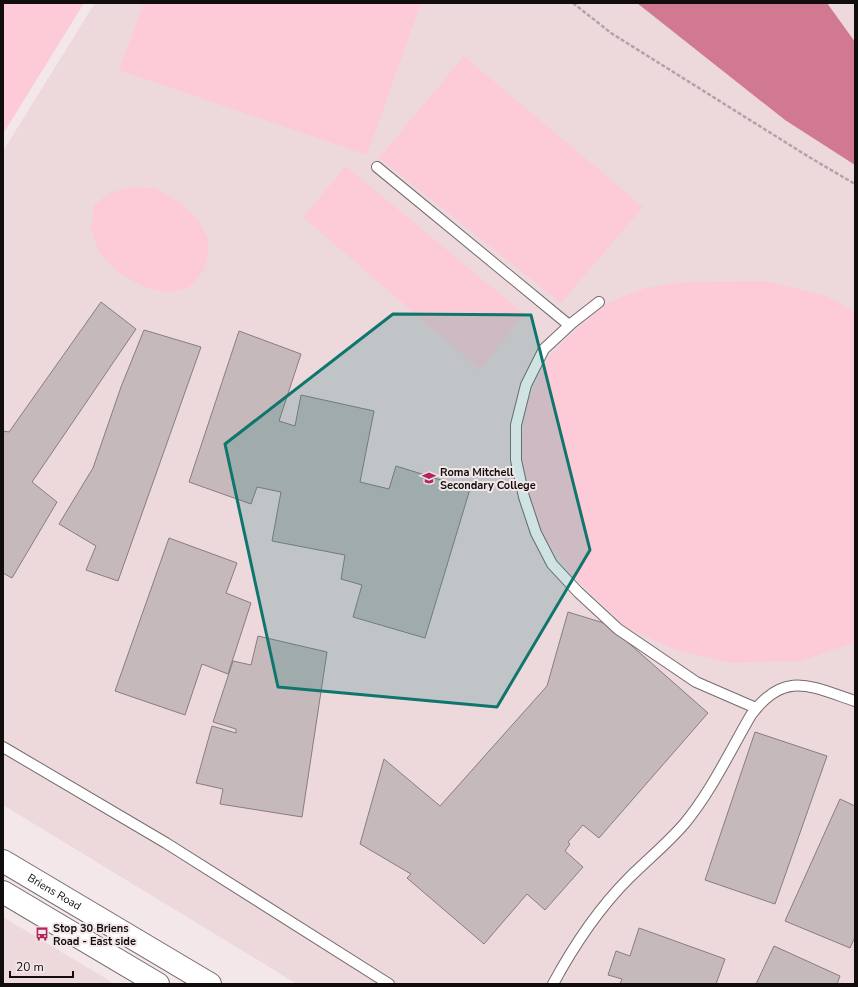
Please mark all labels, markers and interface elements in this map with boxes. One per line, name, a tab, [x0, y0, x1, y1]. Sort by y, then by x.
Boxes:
place label: Roma Mitchell Secondary College	[440, 465, 536, 493]
school or university icon: Roma Mitchell Secondary College	[421, 470, 437, 486]
street label: Briens Road	[25, 870, 84, 914]
place label: Stop 30 Briens Road - East side	[53, 921, 136, 949]
bus stop icon: Stop 30 Briens Road - East side	[34, 926, 50, 942]
scale bar	[10, 953, 73, 979]
text: 20 m	[16, 959, 44, 975]

